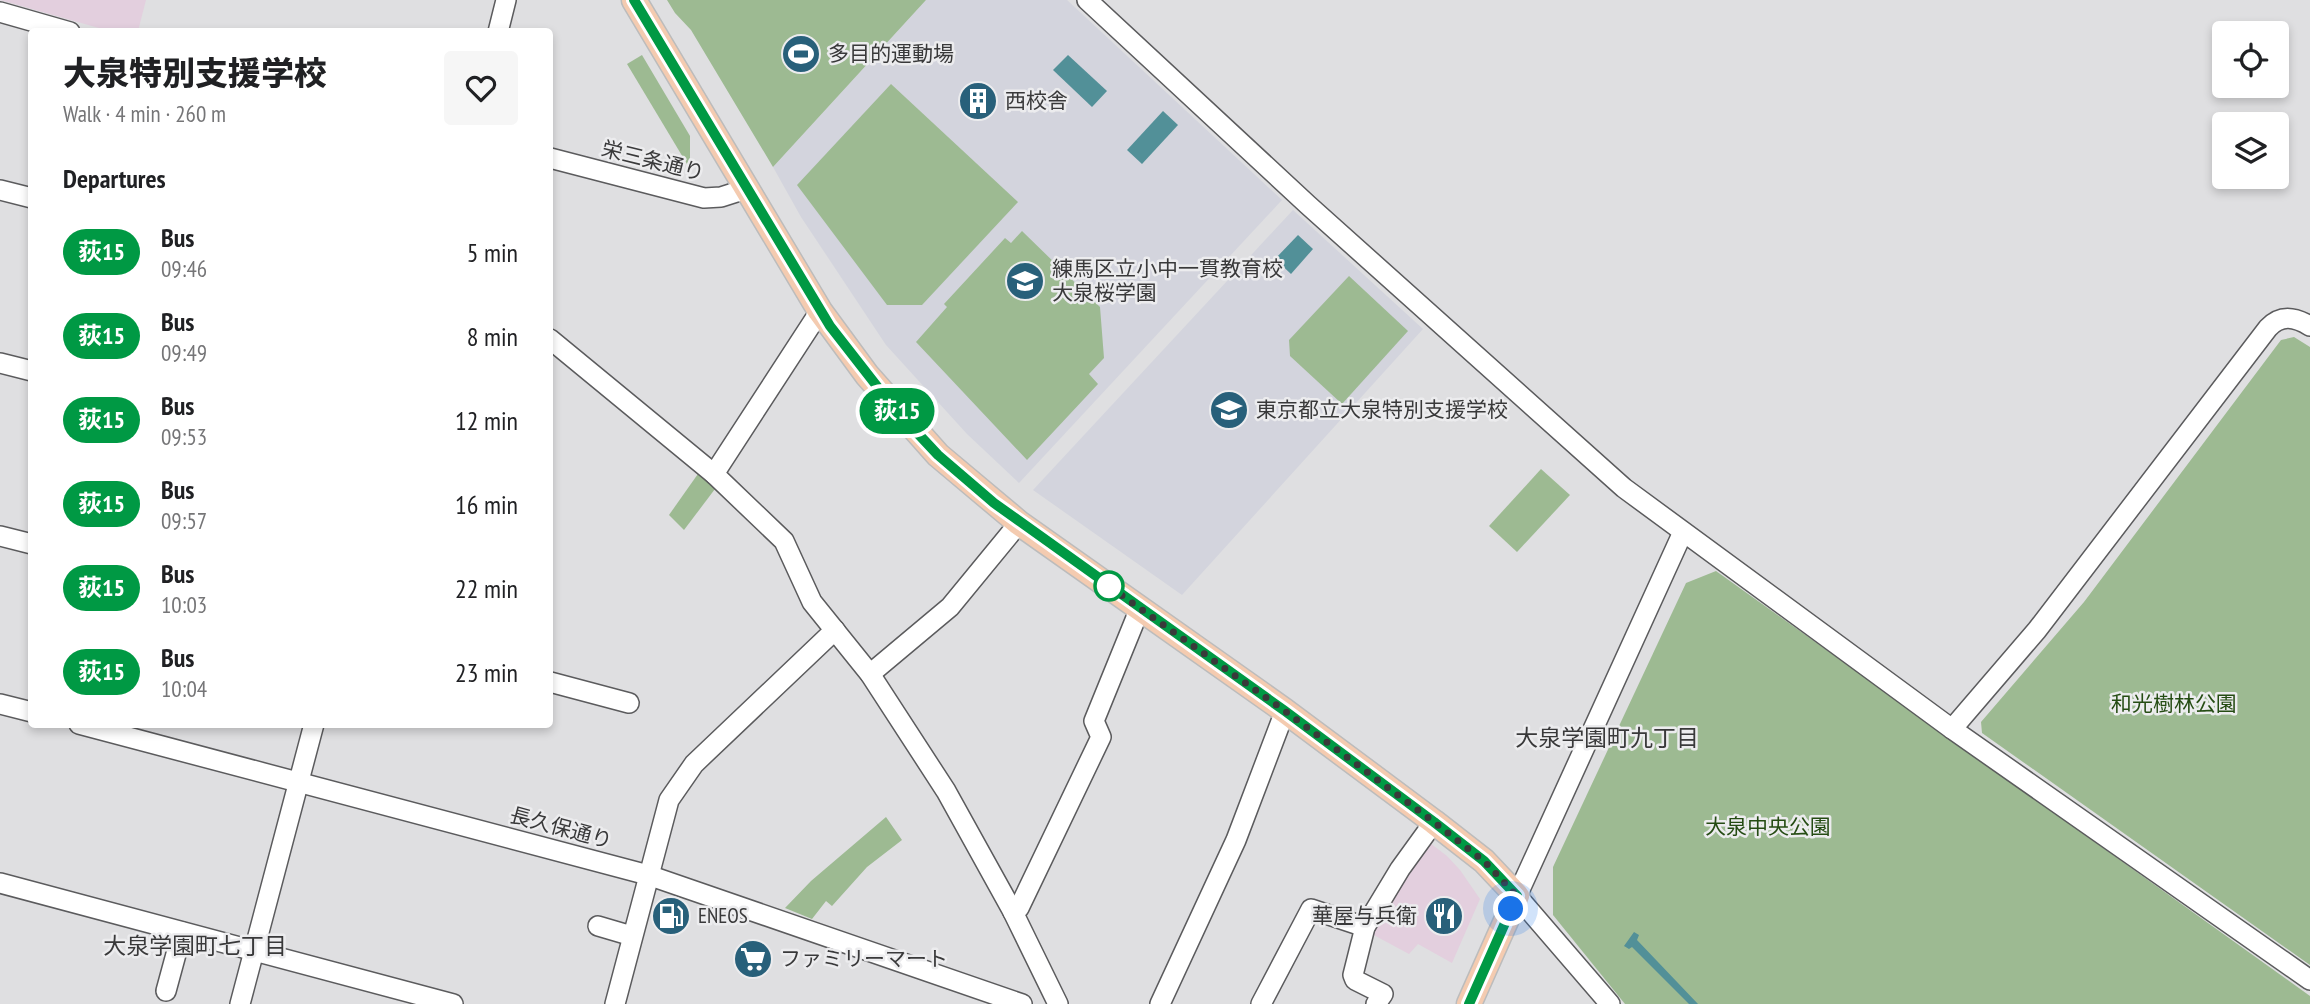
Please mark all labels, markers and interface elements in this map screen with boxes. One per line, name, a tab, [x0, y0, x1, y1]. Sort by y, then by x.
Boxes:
map controls	[2212, 21, 2289, 189]
button: locate	[2212, 21, 2289, 98]
sports icon: 多目的運動場	[780, 33, 822, 75]
place label: 多目的運動場	[828, 40, 954, 67]
text: 大泉特別支援学校	[63, 51, 327, 94]
button: heart	[444, 51, 518, 125]
building icon: 西校舎	[957, 80, 999, 122]
place label: 西校舎	[1005, 87, 1068, 114]
text: Walk · 4 min · 260 m	[63, 99, 226, 128]
button: layers	[2212, 112, 2289, 189]
street label: 栄三条通り	[599, 135, 707, 186]
text: Departures	[63, 162, 166, 195]
text: Bus	[161, 221, 194, 254]
text: 荻15	[78, 236, 125, 267]
text: 5 min	[467, 236, 518, 269]
text: 09:46	[161, 254, 207, 283]
place label: 練馬区立小中一貫教育校 大泉桜学園	[1052, 255, 1283, 306]
school or university icon: 練馬区立小中一貫教育校 大泉桜学園	[1004, 260, 1046, 302]
text: Bus	[161, 305, 194, 338]
text: 荻15	[78, 320, 125, 351]
text: 8 min	[467, 320, 518, 353]
text: 09:49	[161, 338, 207, 367]
line badge: 荻15	[857, 388, 937, 434]
text: Bus	[161, 389, 194, 422]
school or university icon: 東京都立大泉特別支援学校	[1208, 389, 1250, 431]
text: 荻15	[874, 395, 920, 426]
place label: 東京都立大泉特別支援学校	[1256, 396, 1508, 423]
text: 荻15	[78, 404, 125, 435]
text: 12 min	[455, 404, 518, 437]
text: 09:53	[161, 422, 207, 451]
text: Bus	[161, 473, 194, 506]
text: 荻15	[78, 488, 125, 519]
text: 16 min	[455, 488, 518, 521]
text: 09:57	[161, 506, 207, 535]
text: Bus	[161, 557, 194, 590]
unlabelled marker	[1094, 571, 1124, 601]
text: 荻15	[78, 572, 125, 603]
text: 22 min	[455, 572, 518, 605]
text: 10:03	[161, 590, 207, 619]
text: Bus	[161, 641, 194, 674]
text: 荻15	[78, 656, 125, 687]
text: 23 min	[455, 656, 518, 689]
text: 10:04	[161, 674, 207, 703]
park label: 和光樹林公園	[2111, 690, 2237, 717]
district label: 大泉学園町九丁目	[1515, 723, 1699, 752]
street label: 長久保通り	[507, 801, 615, 854]
park label: 大泉中央公園	[1705, 813, 1831, 840]
your location	[1493, 891, 1528, 926]
fuel station icon: ENEOS	[650, 895, 692, 937]
restaurant icon: 華屋与兵衛	[1423, 895, 1465, 937]
place label: ENEOS	[698, 902, 748, 929]
place label: 華屋与兵衛	[1312, 902, 1417, 929]
district label: 大泉学園町七丁目	[103, 931, 287, 960]
supermarket icon: ファミリーマート	[732, 938, 774, 980]
place label: ファミリーマート	[780, 945, 948, 972]

